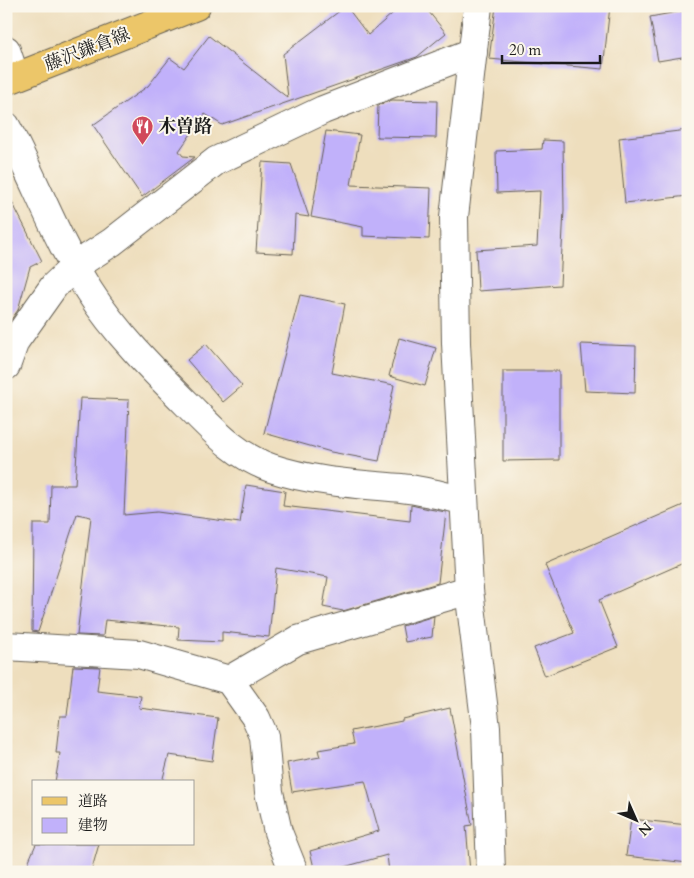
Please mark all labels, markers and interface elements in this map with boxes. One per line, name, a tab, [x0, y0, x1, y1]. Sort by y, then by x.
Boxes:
street label: 藤沢鎌倉線	[41, 22, 134, 77]
scale bar	[502, 32, 599, 64]
text: 20 m	[509, 40, 541, 60]
restaurant icon: 木曽路	[130, 114, 154, 145]
place label: 木曽路	[158, 114, 212, 139]
legend	[32, 780, 195, 846]
text: 道路	[78, 791, 108, 811]
north arrow	[612, 796, 662, 846]
text: 建物	[78, 815, 108, 835]
text: N	[634, 818, 656, 840]

